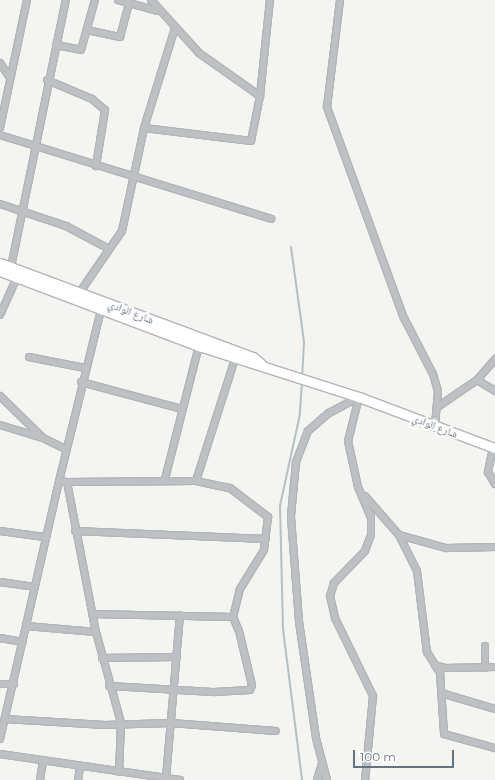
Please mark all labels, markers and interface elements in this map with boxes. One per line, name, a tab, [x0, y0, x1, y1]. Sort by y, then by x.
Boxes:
street label: شارع الوادي	[106, 297, 156, 327]
street label: شارع الوادي	[410, 411, 460, 441]
scale bar	[355, 742, 456, 768]
text: 100 m	[360, 749, 396, 764]

